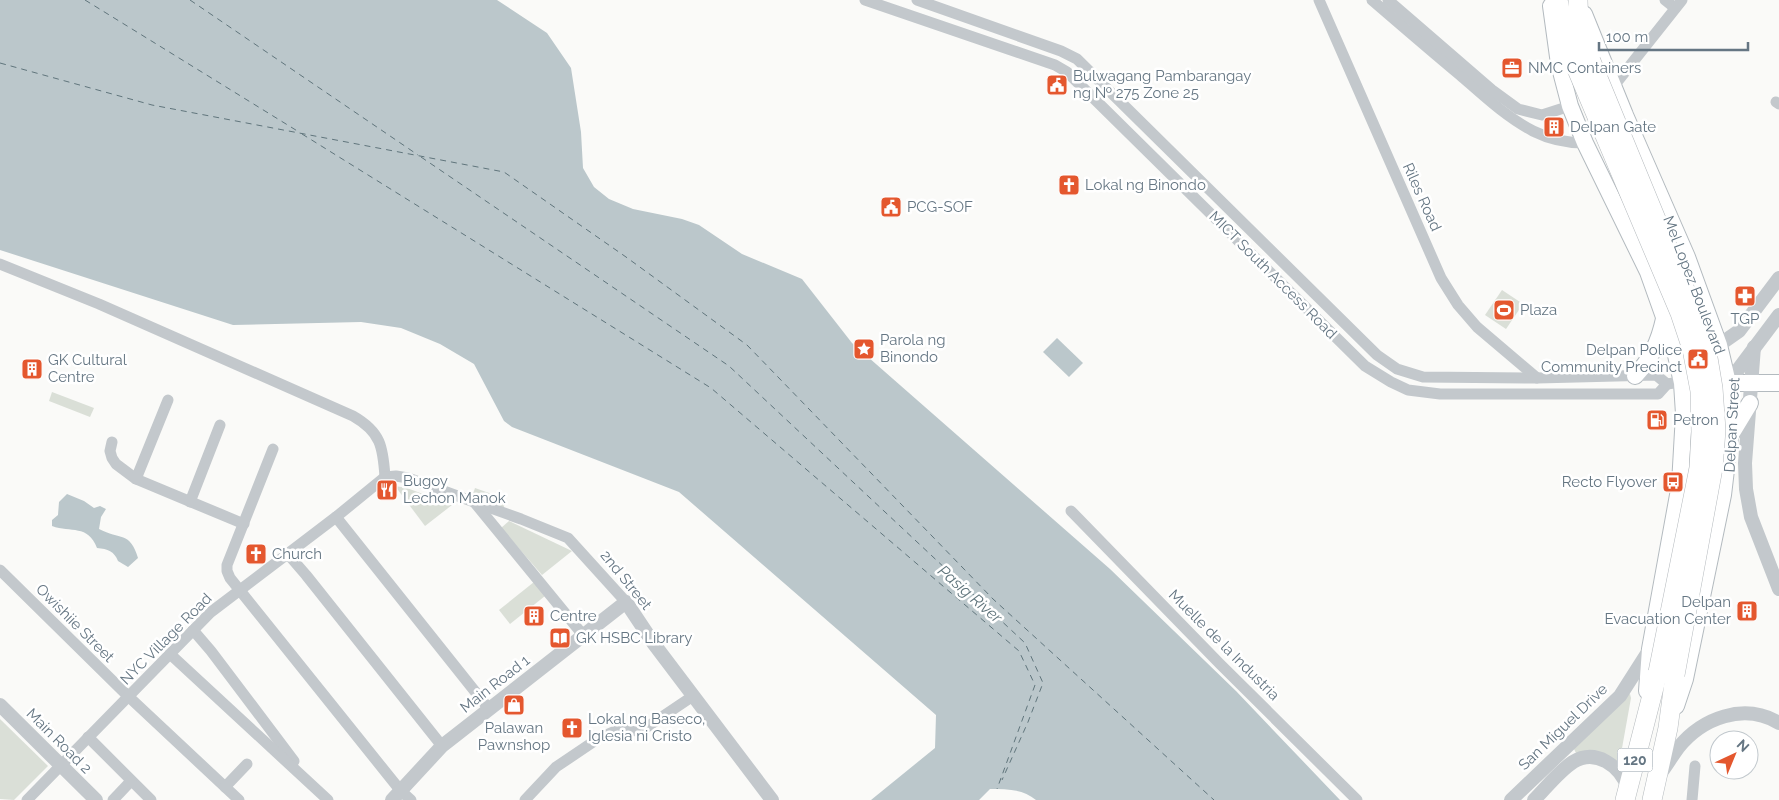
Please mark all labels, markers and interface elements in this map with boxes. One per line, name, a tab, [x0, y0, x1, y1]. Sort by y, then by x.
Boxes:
scale bar	[1599, 20, 1748, 52]
text: 100 m	[1606, 28, 1648, 46]
office icon: NMC Containers	[1500, 56, 1524, 80]
place label: NMC Containers	[1528, 59, 1641, 77]
place label: Bulwagang Pambarangay ng № 275 Zone 25	[1073, 67, 1251, 102]
public building icon: Bulwagang Pambarangay ng № 275 Zone 25	[1045, 73, 1069, 97]
building icon: Delpan Gate	[1542, 115, 1566, 139]
place label: Delpan Gate	[1570, 118, 1656, 136]
street label: Riles Road	[1399, 160, 1445, 234]
church icon: Lokal ng Binondo	[1057, 173, 1081, 197]
place label: Lokal ng Binondo	[1085, 176, 1206, 194]
public building icon: PCG-SOF	[879, 195, 903, 219]
place label: PCG-SOF	[907, 198, 973, 216]
street label: MICT South Access Road	[1205, 207, 1341, 343]
street label: Mel Lopez Boulevard	[1659, 213, 1729, 357]
pharmacy icon: TGP	[1733, 284, 1757, 308]
sports icon: Plaza	[1492, 298, 1516, 322]
place label: Plaza	[1520, 301, 1557, 319]
place label: TGP	[1731, 310, 1759, 328]
place label: Parola ng Binondo	[880, 331, 945, 366]
place icon: Parola ng Binondo	[852, 337, 876, 361]
place label: Delpan Police Community Precinct	[1541, 341, 1682, 376]
public building icon: Delpan Police Community Precinct	[1686, 347, 1710, 371]
place label: GK Cultural Centre	[48, 351, 128, 386]
building icon: GK Cultural Centre	[20, 357, 44, 381]
street label: Delpan Street	[1721, 377, 1743, 473]
fuel station icon: Petron	[1645, 408, 1669, 432]
place label: Petron	[1673, 411, 1719, 429]
bus stop icon: Recto Flyover	[1661, 470, 1685, 494]
place label: Bugoy Lechon Manok	[403, 472, 506, 507]
place label: Recto Flyover	[1562, 473, 1658, 491]
restaurant icon: Bugoy Lechon Manok	[375, 478, 399, 502]
church icon: Church	[244, 542, 268, 566]
place label: Church	[272, 545, 322, 563]
street label: 2nd Street	[597, 547, 655, 613]
water label: Pasig River	[934, 561, 1006, 627]
street label: Owishiie Street	[32, 580, 118, 666]
street label: Muelle de la Industria	[1165, 586, 1283, 704]
street label: NYC Village Road	[117, 590, 215, 688]
place label: Delpan Evacuation Center	[1604, 593, 1732, 628]
building icon: Delpan Evacuation Center	[1735, 599, 1759, 623]
building icon: Centre	[522, 604, 546, 628]
place label: Centre	[550, 607, 597, 625]
library icon: GK HSBC Library	[548, 626, 572, 650]
place label: GK HSBC Library	[576, 629, 692, 647]
street label: Main Road 1	[457, 651, 534, 717]
street label: San Miguel Drive	[1515, 680, 1611, 774]
shop icon: Palawan Pawnshop	[502, 693, 526, 717]
street label: Main Road 2	[23, 705, 95, 777]
place label: Lokal ng Baseco, Iglesia ni Cristo	[588, 710, 705, 745]
church icon: Lokal ng Baseco, Iglesia ni Cristo	[560, 716, 584, 740]
place label: Palawan Pawnshop	[478, 719, 550, 754]
north arrow	[1709, 730, 1759, 780]
text: N	[1734, 736, 1752, 755]
road number: 120	[1618, 748, 1652, 772]

